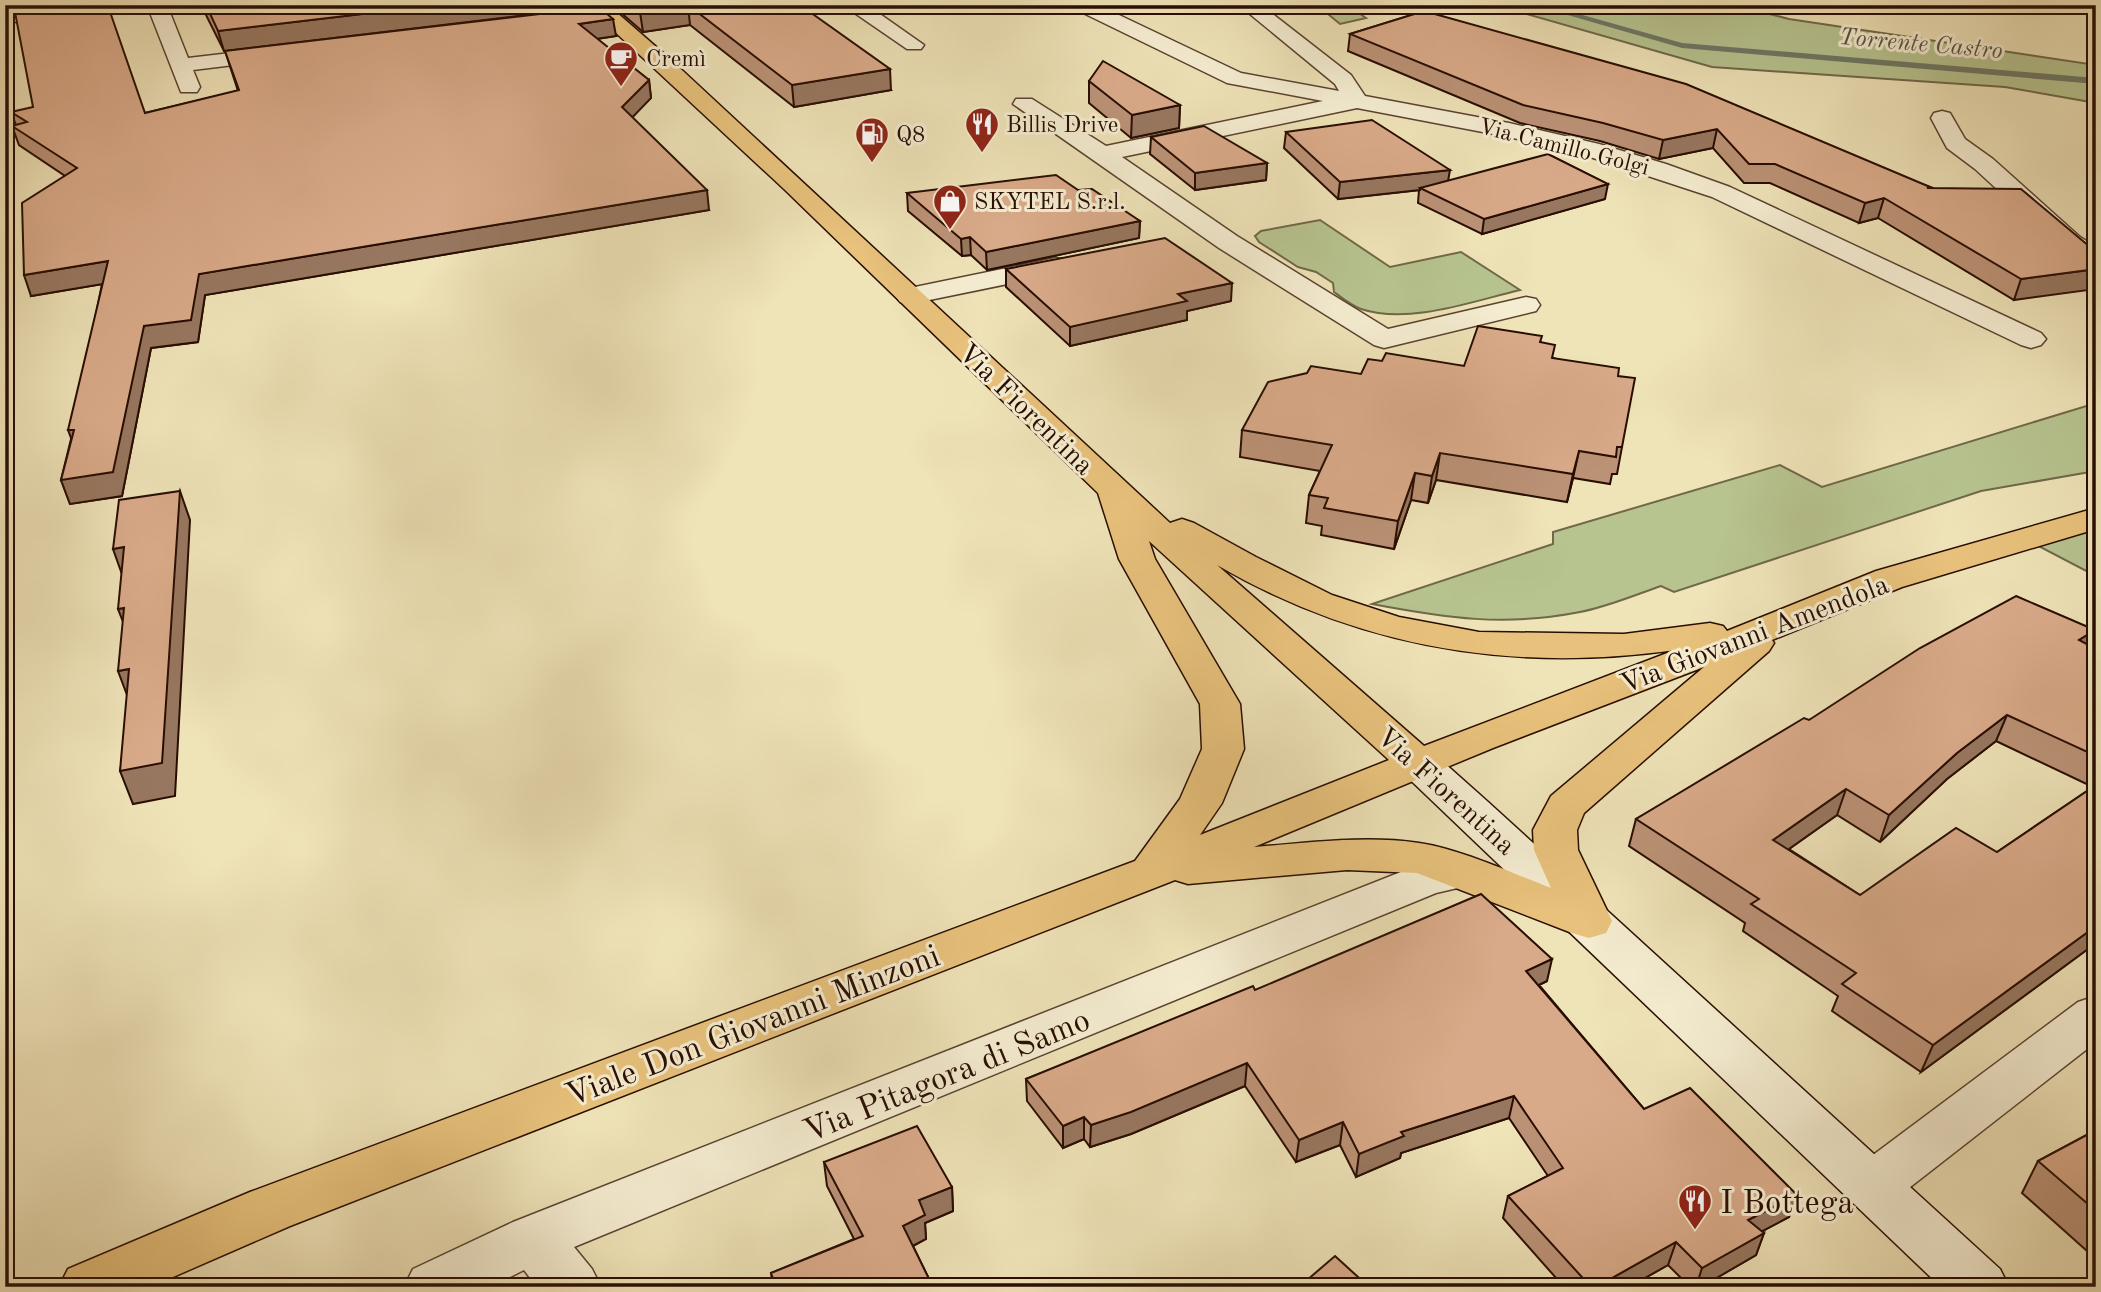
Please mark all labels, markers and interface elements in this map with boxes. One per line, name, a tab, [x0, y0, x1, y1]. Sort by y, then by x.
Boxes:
water label: Torrente Castro	[1838, 26, 2004, 64]
cafe icon: Cremì	[602, 39, 640, 88]
place label: Cremì	[646, 48, 706, 71]
restaurant icon: Billis Drive	[963, 105, 1001, 154]
place label: Billis Drive	[1006, 114, 1118, 137]
fuel station icon: Q8	[853, 115, 891, 164]
street label: Via Camillo Golgi	[1476, 115, 1651, 180]
place label: Q8	[896, 124, 925, 147]
shop icon: SKYTEL S.r.l.	[931, 182, 969, 231]
place label: SKYTEL S.r.l.	[974, 191, 1126, 214]
street label: Via Fiorentina	[952, 339, 1098, 481]
street label: Via Giovanni Amendola	[1617, 572, 1893, 700]
street label: Via Fiorentina	[1370, 723, 1520, 862]
street label: Viale Don Giovanni Minzoni	[562, 941, 945, 1114]
street label: Via Pitagora di Samo	[799, 1005, 1095, 1150]
restaurant icon: I Bottega	[1676, 1182, 1714, 1231]
place label: I Bottega	[1720, 1188, 1854, 1221]

